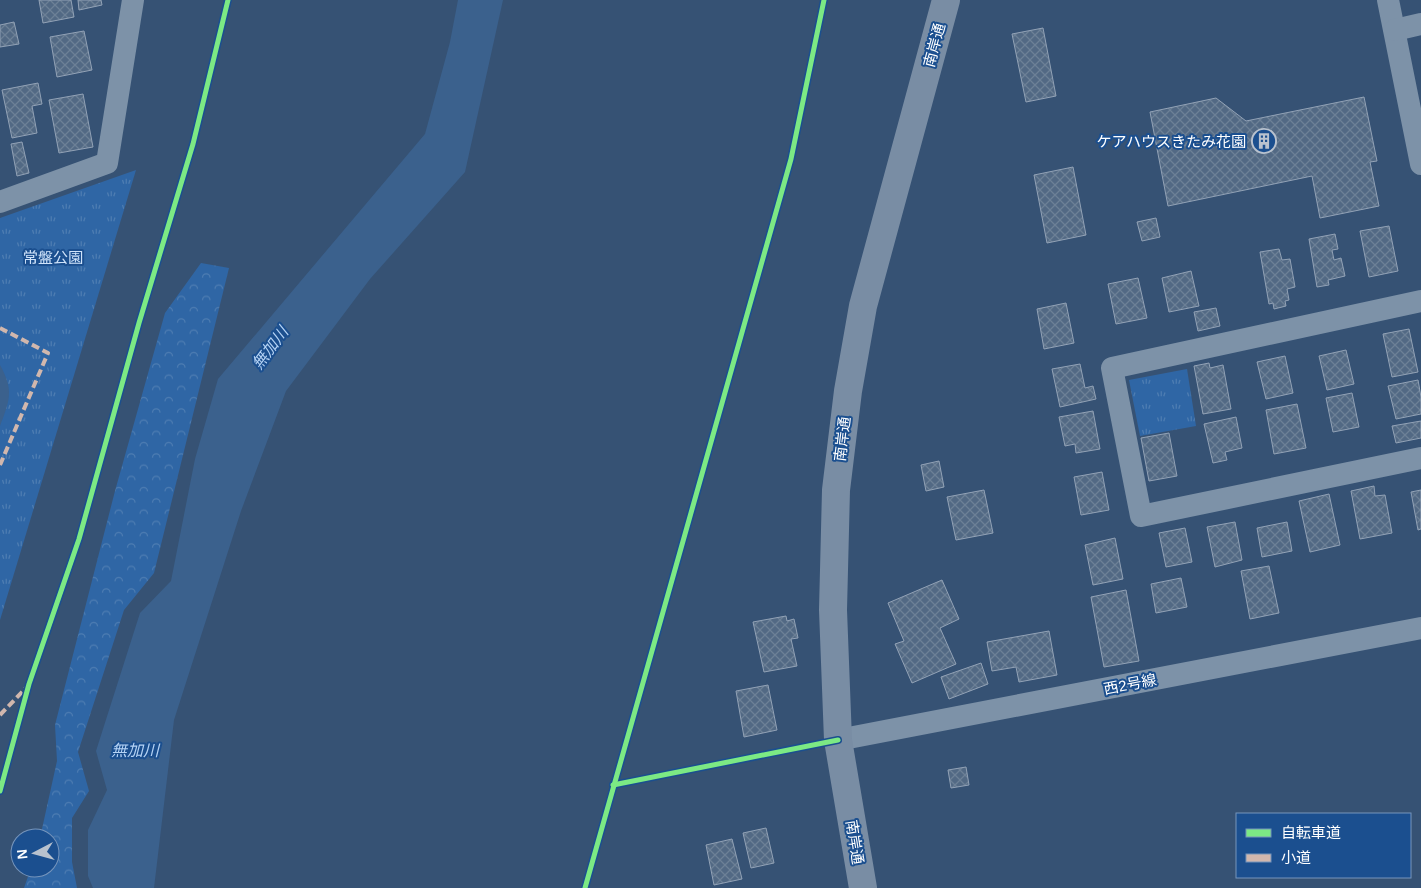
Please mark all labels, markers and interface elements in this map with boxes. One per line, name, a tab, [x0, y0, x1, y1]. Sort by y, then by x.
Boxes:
street label: 南岸通	[920, 21, 948, 69]
building icon: ケアハウスきたみ花園	[1251, 128, 1277, 154]
place label: ケアハウスきたみ花園	[1097, 133, 1246, 150]
park label: 常盤公園	[23, 249, 83, 266]
water label: 無加川	[249, 322, 292, 372]
street label: 南岸通	[831, 416, 853, 462]
street label: 西2号線	[1102, 671, 1158, 697]
water label: 無加川	[111, 742, 161, 759]
legend	[1236, 813, 1411, 878]
street label: 南岸通	[843, 818, 867, 866]
text: 自転車道	[1281, 824, 1341, 841]
north arrow	[10, 828, 60, 878]
text: N	[14, 848, 31, 860]
text: 小道	[1281, 849, 1311, 866]

